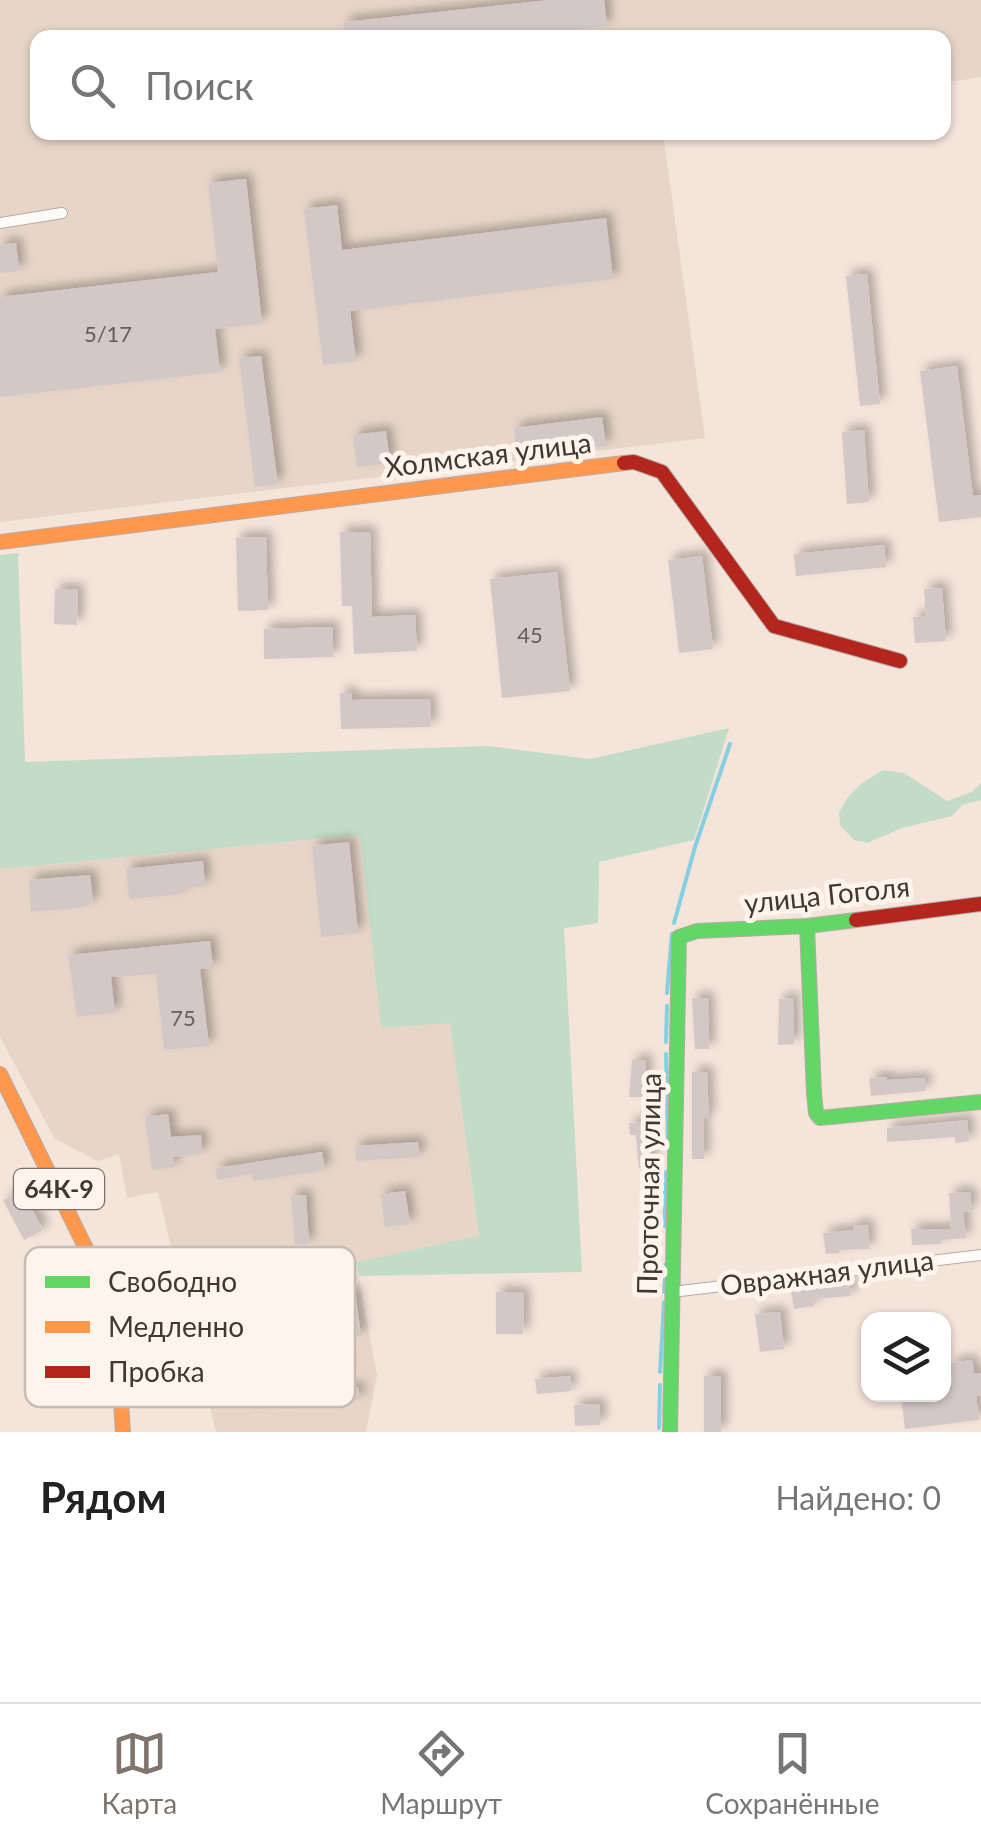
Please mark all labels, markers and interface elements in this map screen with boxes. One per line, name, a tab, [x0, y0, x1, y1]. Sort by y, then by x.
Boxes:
search box	[30, 30, 951, 140]
icon: search	[65, 58, 120, 113]
text: Поиск	[145, 62, 254, 108]
house number: 5/17	[84, 320, 132, 347]
street label: Холмская улица	[383, 424, 593, 484]
house number: 45	[517, 621, 543, 648]
street label: улица Гоголя	[742, 868, 911, 920]
house number: 75	[170, 1004, 196, 1031]
street label: Проточная улица	[629, 1073, 667, 1295]
road number: 64К-9	[14, 1169, 104, 1209]
street label: Овражная улица	[718, 1242, 936, 1302]
legend	[25, 1247, 355, 1407]
text: Свободно	[108, 1264, 237, 1298]
text: Медленно	[108, 1309, 244, 1343]
map controls	[861, 1312, 951, 1402]
button: layers	[861, 1312, 951, 1402]
text: Пробка	[108, 1354, 205, 1388]
text: Рядом	[40, 1472, 167, 1522]
text: Найдено: 0	[775, 1478, 941, 1517]
tab: Карта	[101, 1726, 177, 1820]
tab: Маршрут	[380, 1726, 502, 1820]
tab: Сохранённые	[705, 1726, 880, 1820]

